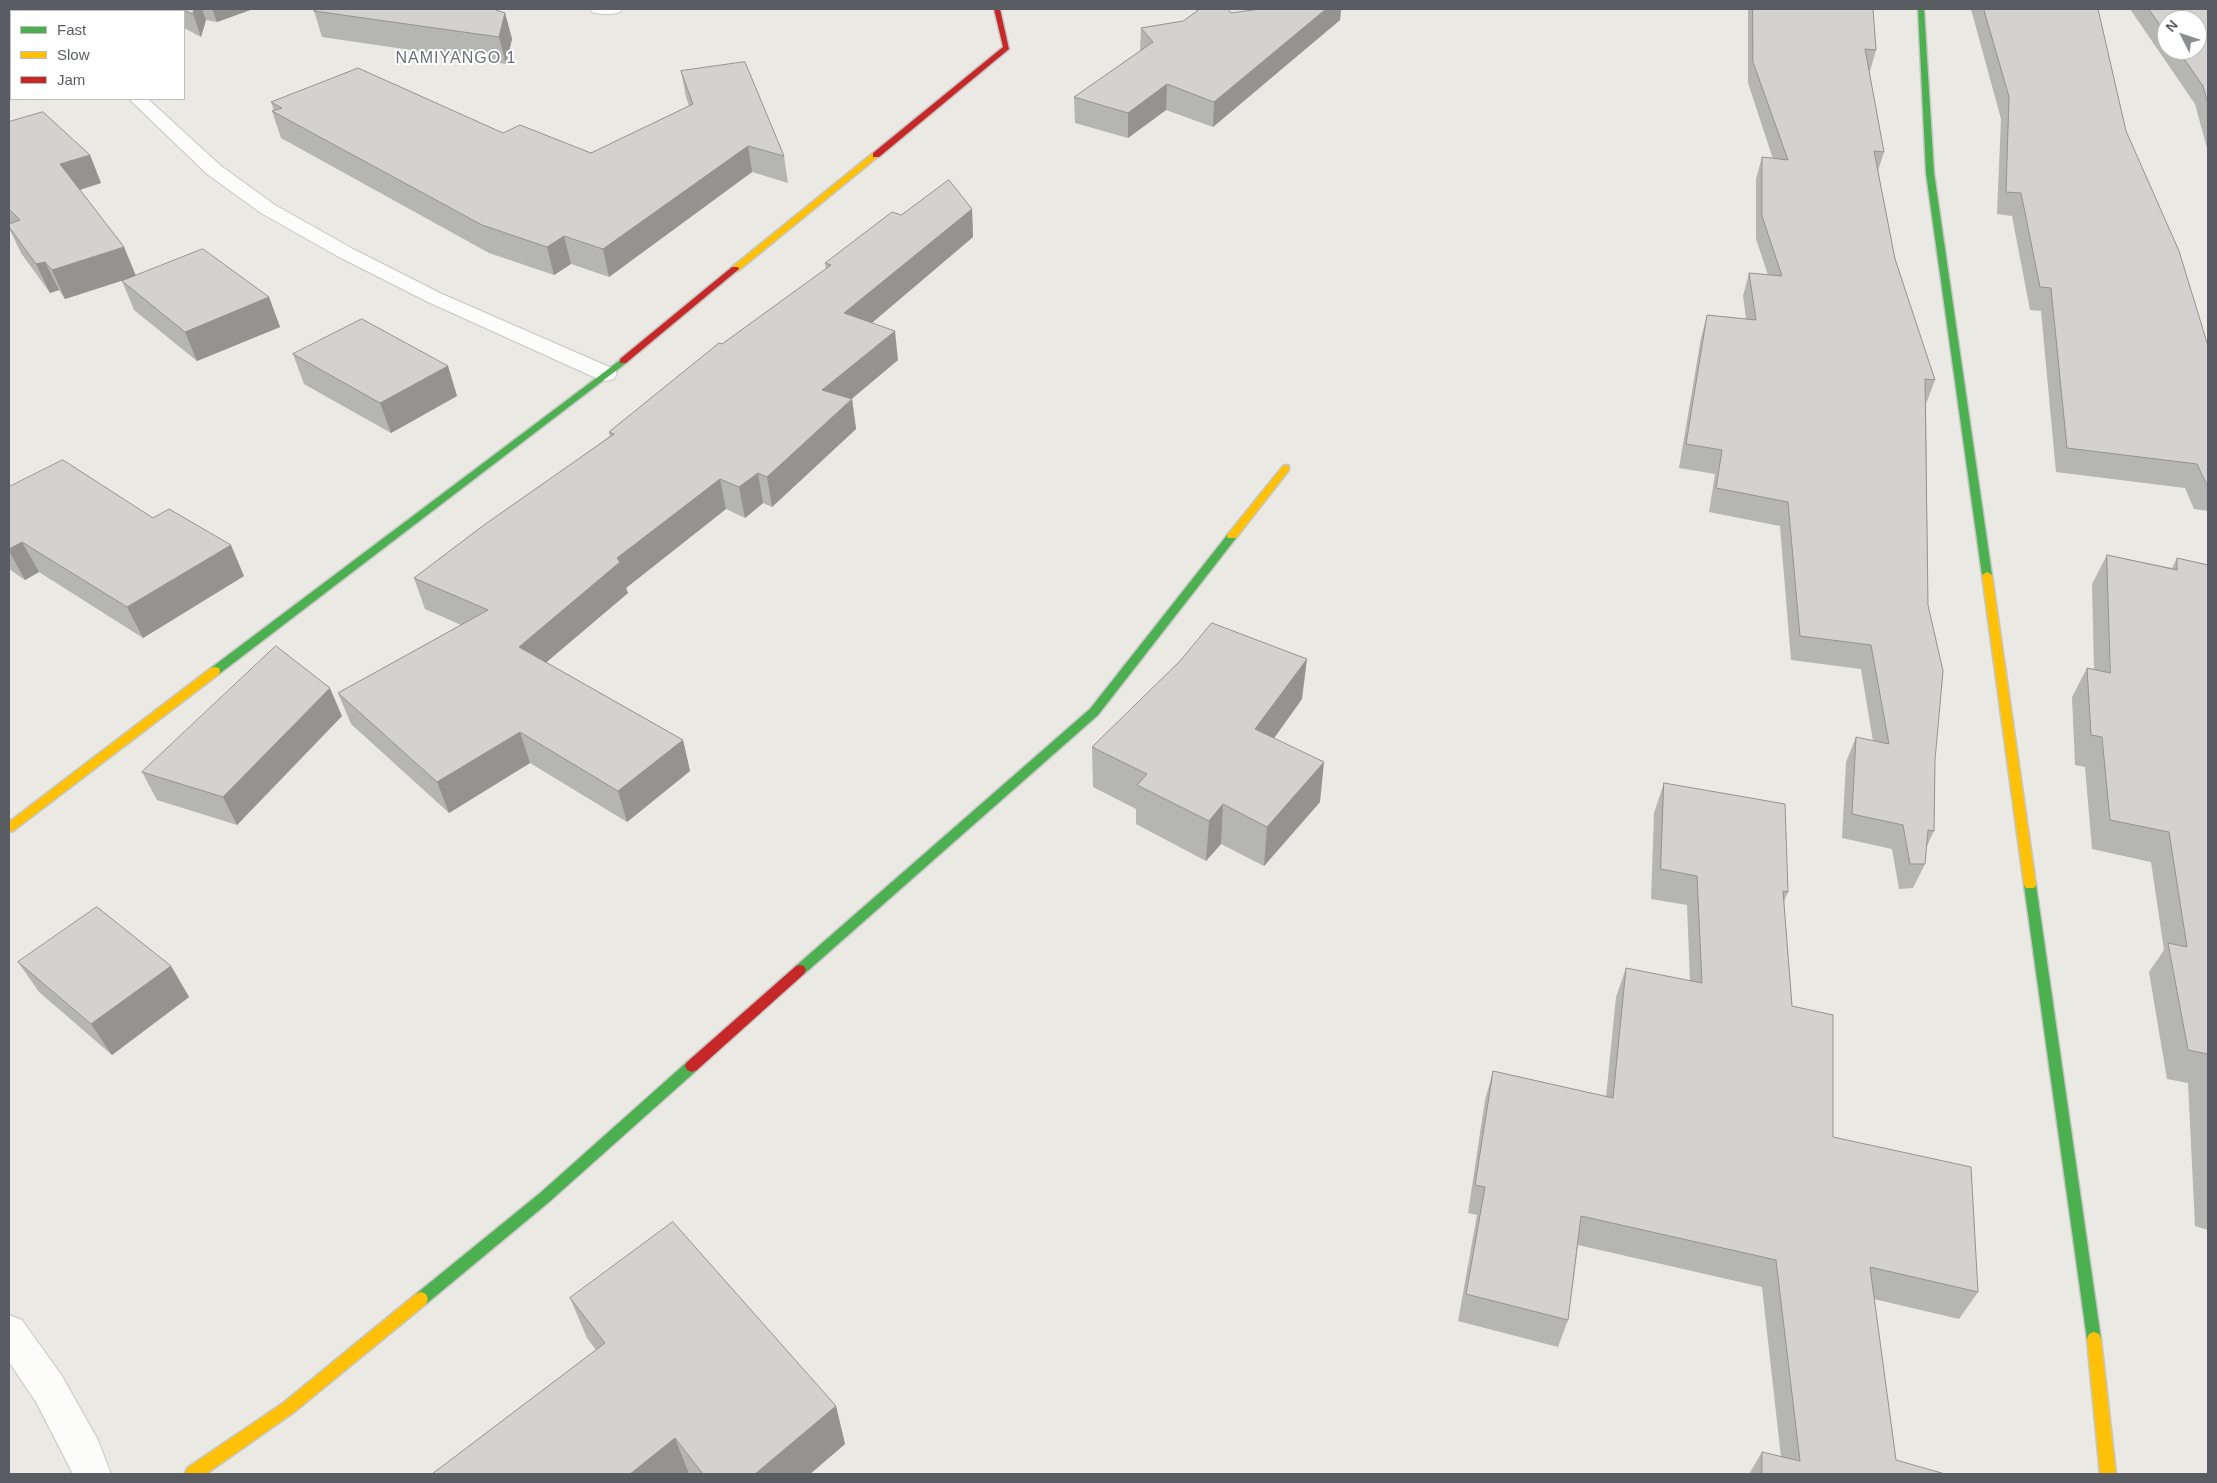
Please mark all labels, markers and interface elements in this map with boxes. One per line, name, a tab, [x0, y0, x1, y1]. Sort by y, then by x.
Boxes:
legend	[10, 10, 185, 100]
north arrow	[2157, 10, 2207, 60]
text: N	[2162, 17, 2181, 35]
text: Fast	[57, 21, 86, 38]
text: Slow	[57, 46, 90, 63]
district label: NAMIYANGO 1	[394, 49, 518, 69]
text: Jam	[57, 71, 85, 88]

